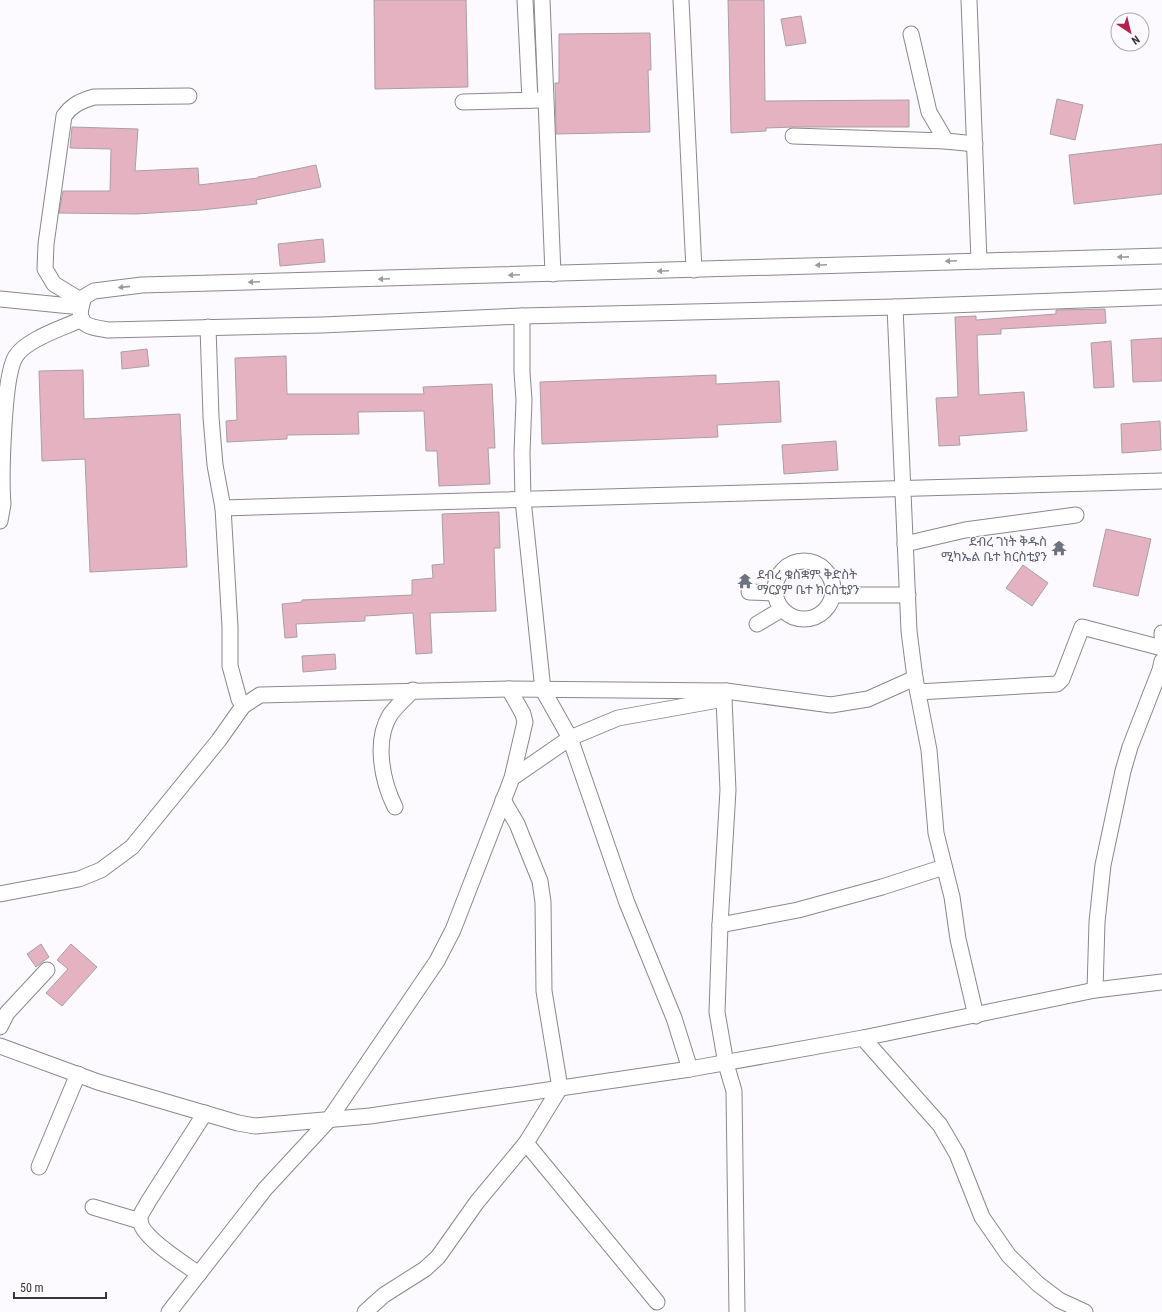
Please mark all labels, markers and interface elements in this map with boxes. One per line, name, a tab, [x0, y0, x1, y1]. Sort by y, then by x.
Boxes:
north arrow	[1110, 12, 1150, 52]
text: N	[1129, 33, 1142, 47]
one-way arrow	[1116, 254, 1129, 260]
one-way arrow	[945, 258, 957, 265]
one-way arrow	[815, 262, 827, 269]
one-way arrow	[657, 267, 669, 274]
one-way arrow	[507, 272, 520, 278]
one-way arrow	[378, 275, 390, 282]
one-way arrow	[248, 279, 260, 286]
one-way arrow	[118, 284, 130, 291]
place label: ደብረ ገነት ቅዱስ ሚካኤል ቤተ ክርስቲያን	[941, 534, 1048, 564]
temple icon: ደብረ ገነት ቅዱስ ሚካኤል ቤተ ክርስቲያን	[1050, 539, 1068, 557]
place label: ደብረ ቁስቋም ቅድስት ማርያም ቤተ ክርስቲያን	[757, 567, 860, 597]
temple icon: ደብረ ቁስቋም ቅድስት ማርያም ቤተ ክርስቲያን	[736, 572, 754, 590]
scale bar	[14, 1274, 106, 1300]
text: 50 m	[20, 1281, 44, 1295]

